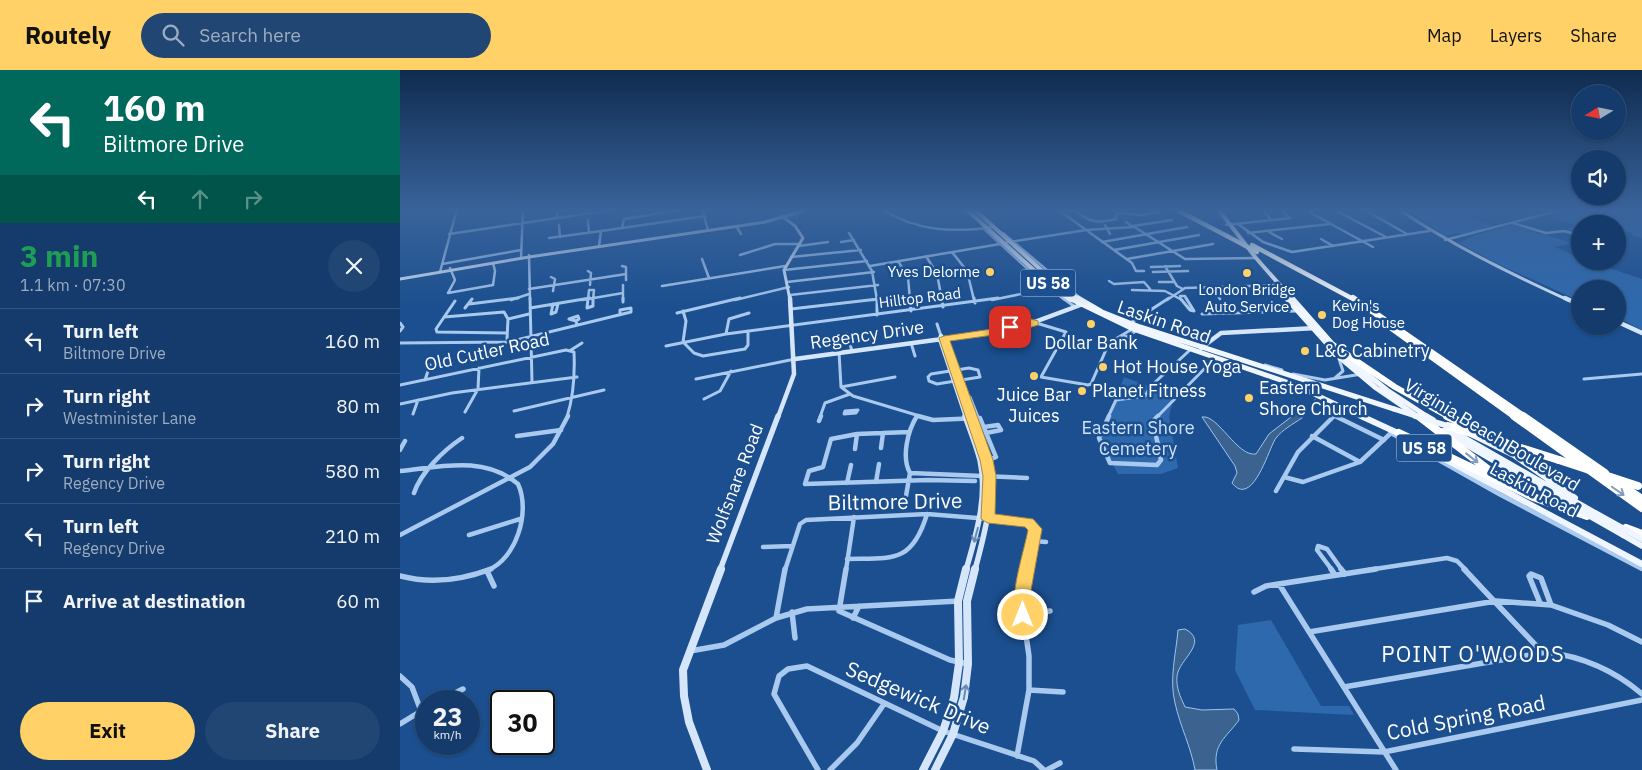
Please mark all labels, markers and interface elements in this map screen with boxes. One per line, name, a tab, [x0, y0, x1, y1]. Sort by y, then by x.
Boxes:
search box	[141, 13, 491, 58]
text: Routely	[25, 19, 111, 51]
icon: search	[159, 21, 187, 49]
text: Search here	[199, 23, 301, 47]
text: Map	[1427, 24, 1462, 47]
text: Layers	[1490, 24, 1542, 47]
text: Share	[1570, 24, 1617, 47]
text: 160 m	[103, 85, 206, 131]
north arrow	[1571, 85, 1626, 140]
map controls	[1571, 85, 1626, 335]
icon: left	[20, 90, 85, 155]
text: Biltmore Drive	[103, 129, 244, 158]
button: sound	[1571, 150, 1626, 205]
icon: left	[133, 185, 161, 213]
icon: ahead	[186, 185, 214, 213]
icon: right	[239, 185, 267, 213]
button: +	[1571, 215, 1626, 270]
text: 3 min	[20, 236, 98, 275]
button: close	[328, 240, 380, 292]
place label: Yves Delorme	[888, 262, 980, 281]
marker: Yves Delorme	[984, 266, 996, 278]
marker: London Bridge Auto Service	[1241, 267, 1253, 279]
road number: US 58	[1020, 270, 1076, 297]
text: 1.1 km · 07:30	[20, 275, 126, 295]
place label: London Bridge Auto Service	[1198, 280, 1296, 316]
button: −	[1571, 280, 1626, 335]
street label: Hilltop Road	[878, 283, 962, 312]
street label: Laskin Road	[1114, 295, 1214, 348]
place label: Kevin's Dog House	[1332, 296, 1405, 332]
pin	[989, 306, 1031, 348]
marker: Kevin's Dog House	[1316, 309, 1328, 321]
icon: arrive	[996, 313, 1024, 341]
street label: Regency Drive	[809, 315, 925, 354]
marker: Dollar Bank	[1085, 318, 1097, 330]
text: Turn left	[63, 319, 139, 343]
icon: left	[20, 327, 48, 355]
street label: Old Cutler Road	[422, 327, 551, 376]
text: 160 m	[325, 329, 380, 353]
place label: Dollar Bank	[1044, 331, 1138, 354]
place label: L&C Cabinetry	[1315, 339, 1430, 362]
text: Biltmore Drive	[63, 343, 166, 363]
marker: L&C Cabinetry	[1299, 345, 1311, 357]
place label: Hot House Yoga	[1113, 355, 1242, 378]
marker: Hot House Yoga	[1097, 361, 1109, 373]
marker: Juice Bar Juices	[1028, 370, 1040, 382]
street label: Virginia Beach Boulevard	[1400, 373, 1584, 496]
place label: Eastern Shore Church	[1259, 376, 1368, 420]
place label: Planet Fitness	[1092, 379, 1207, 402]
place label: Juice Bar Juices	[997, 383, 1072, 427]
text: Turn right	[63, 384, 150, 408]
marker: Planet Fitness	[1076, 385, 1088, 397]
icon: right	[20, 392, 48, 420]
marker: Eastern Shore Church	[1243, 392, 1255, 404]
text: 80 m	[336, 394, 380, 418]
text: Westminister Lane	[63, 408, 196, 428]
park label: Eastern Shore Cemetery	[1081, 416, 1195, 460]
street label: Wolfsnare Road	[701, 420, 768, 547]
road number: US 58	[1396, 434, 1452, 462]
text: Turn right	[63, 449, 150, 473]
one-way arrow	[1465, 453, 1479, 463]
icon: right	[20, 457, 48, 485]
street label: Laskin Road	[1486, 457, 1583, 523]
text: 580 m	[325, 459, 380, 483]
text: Regency Drive	[63, 473, 165, 493]
street label: Biltmore Drive	[827, 486, 963, 516]
one-way arrow	[1611, 486, 1625, 496]
text: Turn left	[63, 514, 139, 538]
icon: left	[20, 522, 48, 550]
text: 210 m	[325, 524, 380, 548]
one-way arrow	[970, 527, 980, 543]
text: Regency Drive	[63, 538, 165, 558]
icon: arrive	[20, 587, 48, 615]
position arrow	[996, 588, 1048, 640]
text: Arrive at destination	[63, 589, 246, 613]
text: 60 m	[336, 589, 380, 613]
district label: POINT O'WOODS	[1381, 639, 1565, 668]
street label: Sedgewick Drive	[842, 654, 995, 740]
one-way arrow	[960, 685, 970, 701]
street label: Cold Spring Road	[1384, 688, 1548, 746]
speed limit sign: 30	[490, 690, 555, 755]
text: 23	[432, 700, 463, 733]
button: Exit	[20, 702, 195, 760]
button: Share	[205, 702, 380, 760]
text: km/h	[433, 727, 462, 742]

